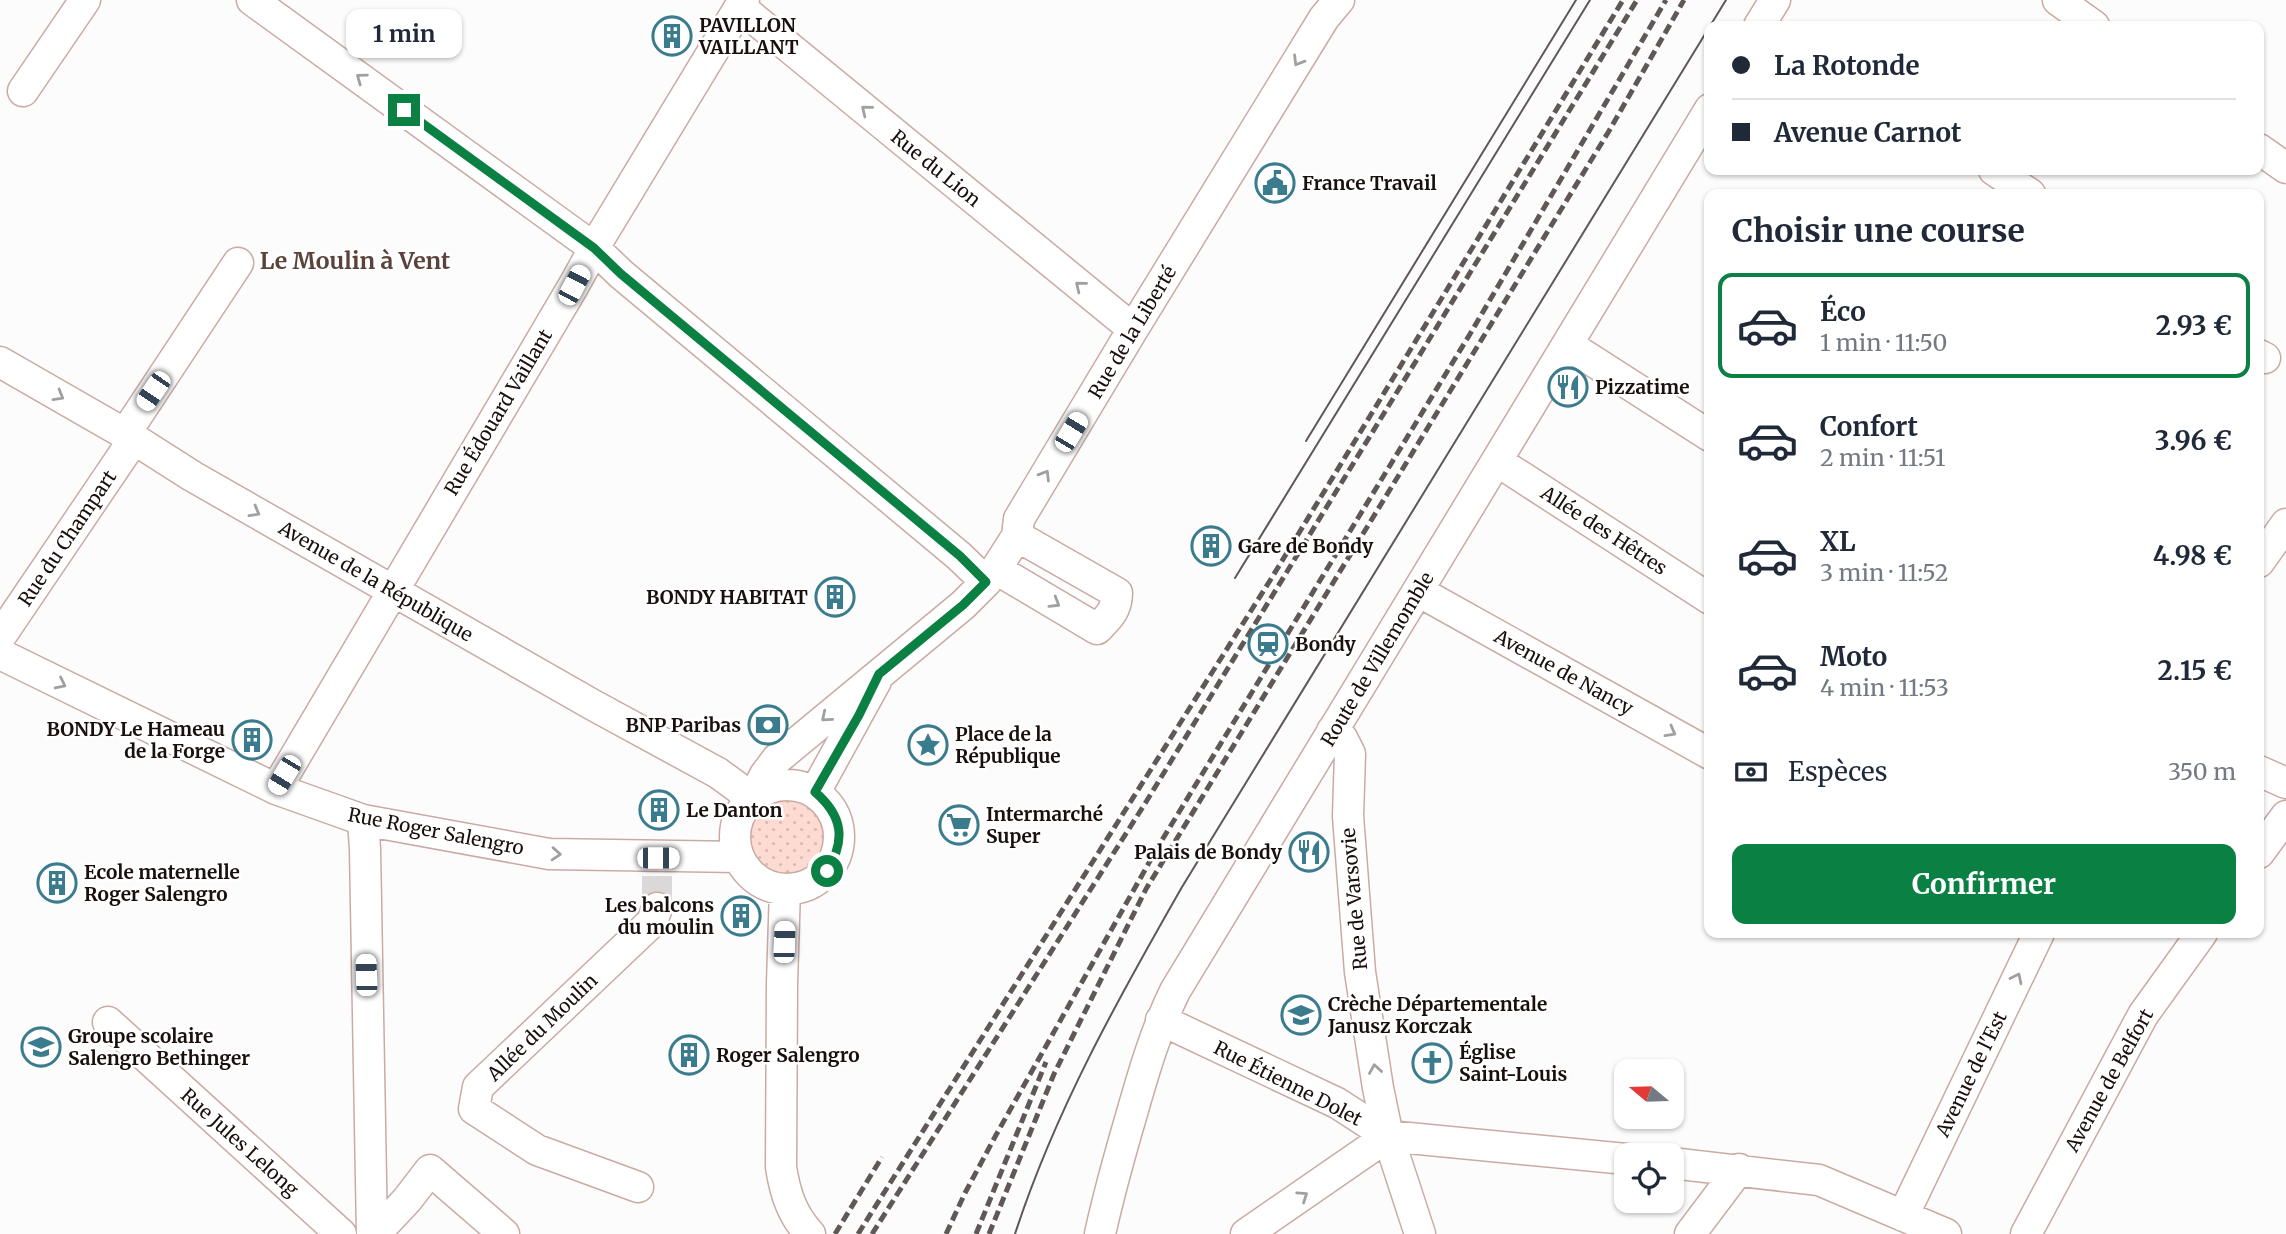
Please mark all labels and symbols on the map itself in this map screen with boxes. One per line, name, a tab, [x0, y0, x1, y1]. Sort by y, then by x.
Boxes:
callout: 1 min	[346, 8, 462, 57]
place label: PAVILLON VAILLANT	[698, 13, 799, 59]
building icon: PAVILLON VAILLANT	[651, 15, 693, 57]
one-way arrow	[1294, 53, 1307, 66]
one-way arrow	[356, 74, 368, 86]
route end	[388, 94, 420, 126]
one-way arrow	[862, 106, 874, 119]
street label: Rue du Lion	[886, 125, 986, 212]
public building icon: France Travail	[1254, 162, 1296, 204]
place label: France Travail	[1302, 171, 1437, 195]
district label: Le Moulin à Vent	[260, 246, 450, 275]
street label: Rue de la Liberté	[1083, 261, 1181, 403]
car	[555, 262, 594, 308]
one-way arrow	[1075, 282, 1088, 294]
street label: Rue Édouard Vaillant	[439, 324, 557, 500]
restaurant icon: Pizzatime	[1547, 366, 1589, 408]
car	[133, 368, 174, 414]
place label: Pizzatime	[1595, 375, 1689, 399]
one-way arrow	[52, 388, 65, 401]
car	[1052, 409, 1091, 455]
street label: Rue du Champart	[13, 465, 122, 611]
one-way arrow	[1037, 469, 1050, 482]
street label: Allée des Hêtres	[1536, 480, 1672, 580]
one-way arrow	[248, 504, 260, 517]
street label: Avenue de la République	[274, 515, 477, 646]
building icon: Gare de Bondy	[1190, 525, 1232, 567]
place label: Gare de Bondy	[1238, 534, 1374, 558]
street label: Route de Villemomble	[1315, 567, 1439, 751]
building icon: BONDY HABITAT	[814, 576, 856, 618]
place label: BONDY HABITAT	[646, 585, 808, 609]
one-way arrow	[1048, 595, 1061, 608]
station icon: Bondy	[1247, 623, 1289, 665]
street label: Avenue de Nancy	[1489, 623, 1638, 720]
place label: Bondy	[1295, 632, 1357, 656]
one-way arrow	[54, 675, 66, 689]
bank icon: BNP Paribas	[747, 704, 789, 746]
one-way arrow	[821, 709, 834, 721]
place label: BNP Paribas	[626, 713, 741, 737]
place label: BONDY Le Hameau de la Forge	[47, 717, 225, 763]
building icon: BONDY Le Hameau de la Forge	[231, 719, 273, 761]
place label: Place de la République	[955, 722, 1061, 768]
place icon: Place de la République	[907, 724, 949, 766]
one-way arrow	[1663, 724, 1676, 737]
car	[265, 752, 304, 798]
building icon: Le Danton	[638, 789, 680, 831]
place label: Le Danton	[686, 798, 782, 822]
street label: Rue Roger Salengro	[346, 802, 526, 860]
place label: Intermarché Super	[986, 802, 1103, 848]
supermarket icon: Intermarché Super	[938, 804, 980, 846]
street label: Rue de Varsovie	[1336, 827, 1372, 971]
restaurant icon: Palais de Bondy	[1288, 831, 1330, 873]
place label: Palais de Bondy	[1134, 840, 1283, 864]
one-way arrow	[551, 846, 562, 861]
car	[638, 848, 680, 869]
route start	[811, 855, 843, 887]
place label: Ecole maternelle Roger Salengro	[84, 860, 240, 906]
building icon: Ecole maternelle Roger Salengro	[36, 862, 78, 904]
place label: Les balcons du moulin	[605, 893, 714, 939]
building icon: Les balcons du moulin	[720, 895, 762, 937]
car	[773, 921, 796, 963]
car	[355, 954, 378, 996]
street label: Allée du Moulin	[481, 968, 602, 1086]
one-way arrow	[2009, 973, 2023, 985]
place label: Crèche Départementale Janusz Korczak	[1327, 992, 1547, 1038]
school or university icon: Crèche Départementale Janusz Korczak	[1280, 994, 1322, 1036]
street label: Avenue de Belfort	[2059, 1004, 2159, 1157]
street label: Avenue de l'Est	[1930, 1007, 2012, 1142]
place label: Groupe scolaire Salengro Bethinger	[68, 1024, 250, 1070]
school or university icon: Groupe scolaire Salengro Bethinger	[20, 1026, 62, 1068]
building icon: Roger Salengro	[668, 1034, 710, 1076]
street label: Rue Étienne Dolet	[1210, 1035, 1367, 1131]
place label: Église Saint-Louis	[1459, 1040, 1567, 1086]
church icon: Église Saint-Louis	[1411, 1042, 1453, 1084]
place label: Roger Salengro	[716, 1043, 860, 1067]
north arrow	[1614, 1059, 1684, 1129]
one-way arrow	[1368, 1063, 1383, 1075]
street label: Rue Jules Lelong	[176, 1083, 304, 1201]
one-way arrow	[1295, 1192, 1308, 1204]

